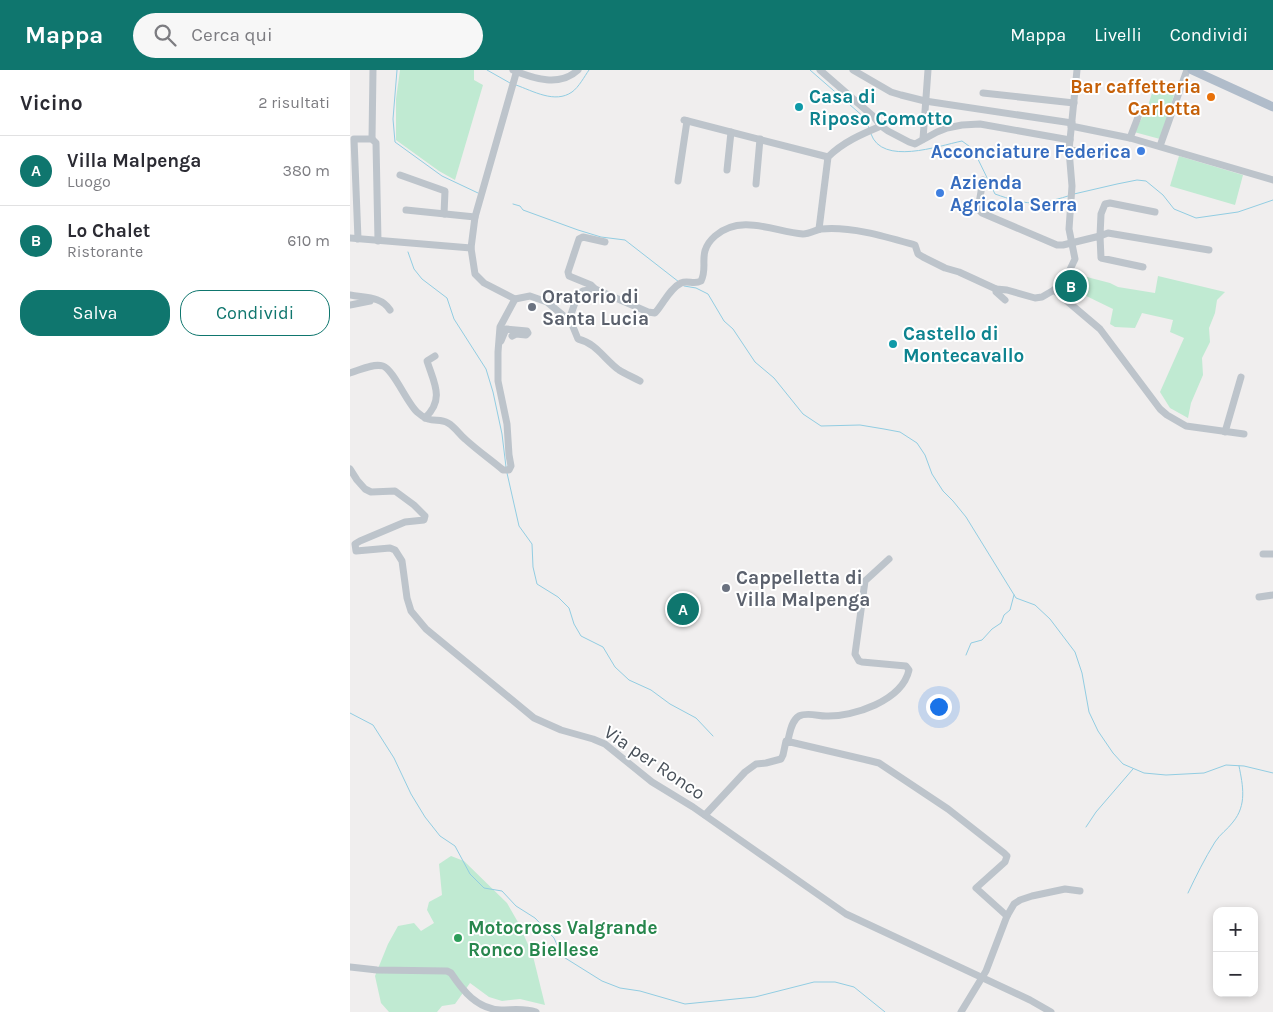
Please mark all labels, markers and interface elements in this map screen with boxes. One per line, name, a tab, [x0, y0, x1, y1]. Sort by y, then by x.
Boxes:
search box	[133, 13, 483, 58]
text: Mappa	[25, 21, 103, 49]
icon: search	[151, 21, 179, 49]
text: Cerca qui	[191, 24, 273, 46]
text: Mappa	[1010, 24, 1066, 46]
text: Livelli	[1094, 24, 1142, 46]
text: Condividi	[1170, 24, 1248, 46]
place label: Bar caffetteria Carlotta	[1070, 76, 1201, 120]
place label: Casa di Riposo Comotto	[809, 86, 953, 130]
text: Vicino	[20, 91, 83, 115]
marker: Bar caffetteria Carlotta	[1205, 91, 1217, 103]
text: 2 risultati	[258, 93, 330, 112]
marker: Casa di Riposo Comotto	[793, 101, 805, 113]
place label: Acconciature Federica	[931, 141, 1131, 163]
marker: Acconciature Federica	[1135, 145, 1147, 157]
text: Villa Malpenga	[67, 150, 201, 172]
text: A	[31, 161, 41, 180]
text: 380 m	[282, 161, 330, 180]
text: Luogo	[67, 172, 111, 191]
place label: Azienda Agricola Serra	[950, 172, 1077, 216]
marker: Azienda Agricola Serra	[934, 187, 946, 199]
text: Lo Chalet	[67, 220, 150, 242]
text: B	[31, 231, 41, 250]
text: 610 m	[287, 231, 330, 250]
text: Ristorante	[67, 242, 143, 261]
pin: B	[1055, 267, 1087, 305]
place label: Oratorio di Santa Lucia	[542, 286, 649, 330]
button: Salva	[20, 290, 170, 336]
button: Condividi	[180, 290, 330, 336]
marker: Oratorio di Santa Lucia	[526, 301, 538, 313]
place label: Castello di Montecavallo	[903, 323, 1024, 367]
marker: Castello di Montecavallo	[887, 338, 899, 350]
place label: Cappelletta di Villa Malpenga	[736, 567, 870, 611]
marker: Cappelletta di Villa Malpenga	[720, 582, 732, 594]
pin: A	[667, 590, 699, 628]
your location	[926, 694, 952, 720]
street label: Via per Ronco	[600, 721, 709, 805]
map controls	[1213, 907, 1258, 997]
button: +	[1213, 907, 1258, 952]
place label: Motocross Valgrande Ronco Biellese	[468, 917, 658, 961]
marker: Motocross Valgrande Ronco Biellese	[452, 932, 464, 944]
button: −	[1213, 952, 1258, 997]

